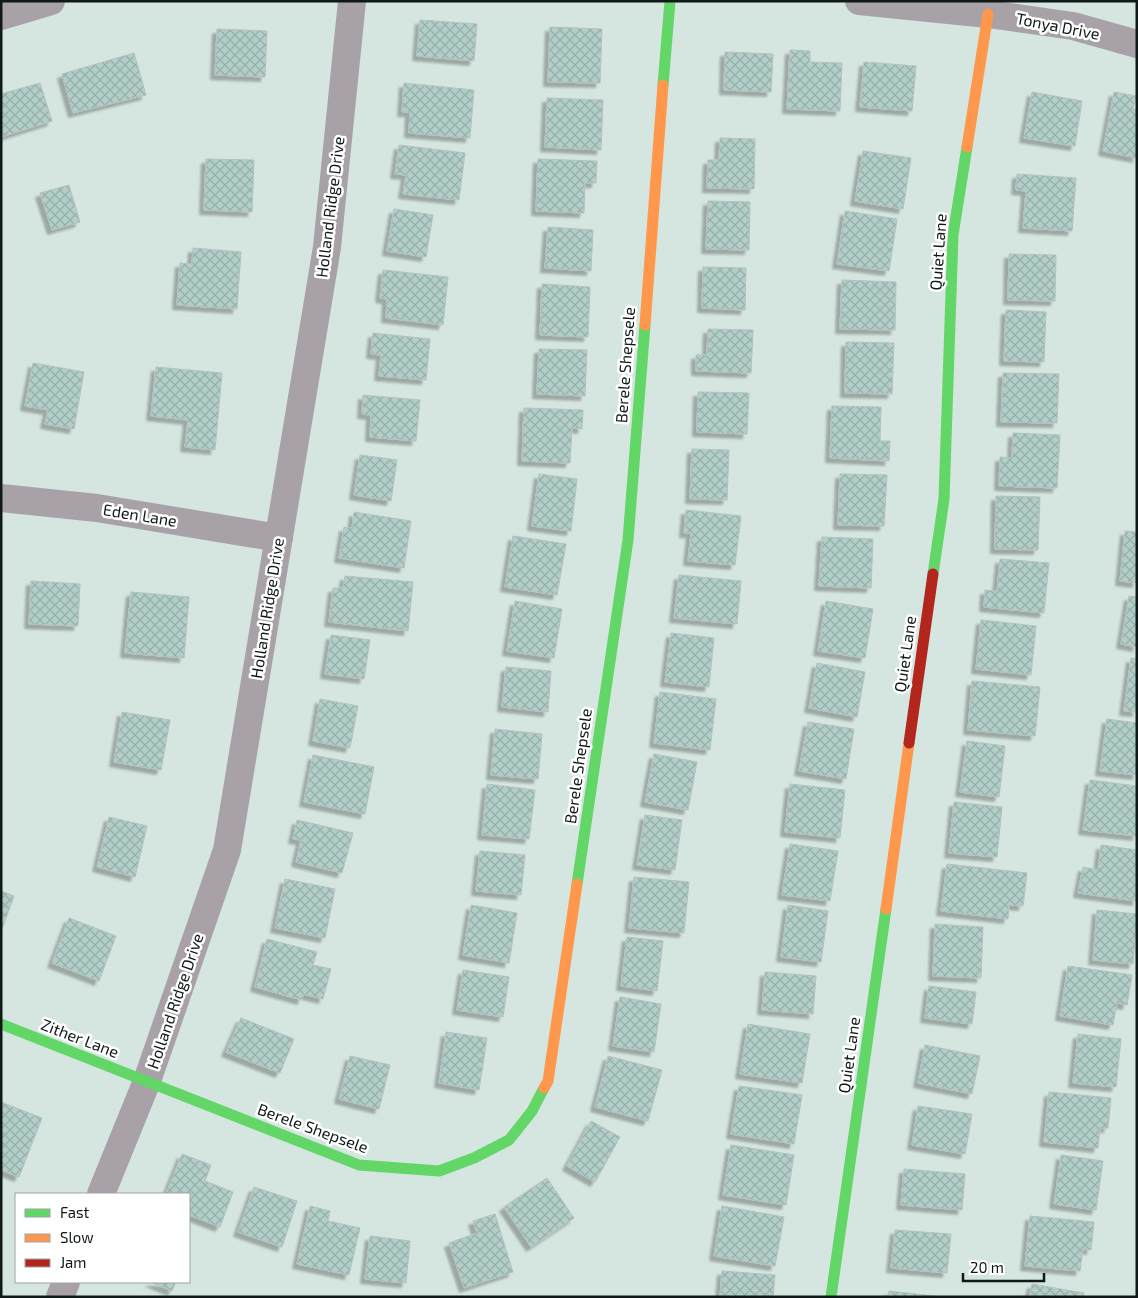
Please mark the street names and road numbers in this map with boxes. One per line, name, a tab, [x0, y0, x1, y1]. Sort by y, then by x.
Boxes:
street label: Tonya Drive	[1015, 8, 1101, 43]
street label: Holland Ridge Drive	[311, 135, 348, 279]
street label: Quiet Lane	[925, 213, 951, 291]
street label: Berele Shepsele	[611, 306, 638, 424]
street label: Eden Lane	[102, 499, 178, 530]
street label: Holland Ridge Drive	[246, 536, 287, 680]
street label: Quiet Lane	[890, 615, 920, 693]
street label: Berele Shepsele	[560, 707, 595, 825]
street label: Holland Ridge Drive	[142, 931, 207, 1071]
street label: Zither Lane	[39, 1014, 122, 1061]
street label: Quiet Lane	[834, 1016, 864, 1094]
street label: Berele Shepsele	[255, 1099, 371, 1156]

